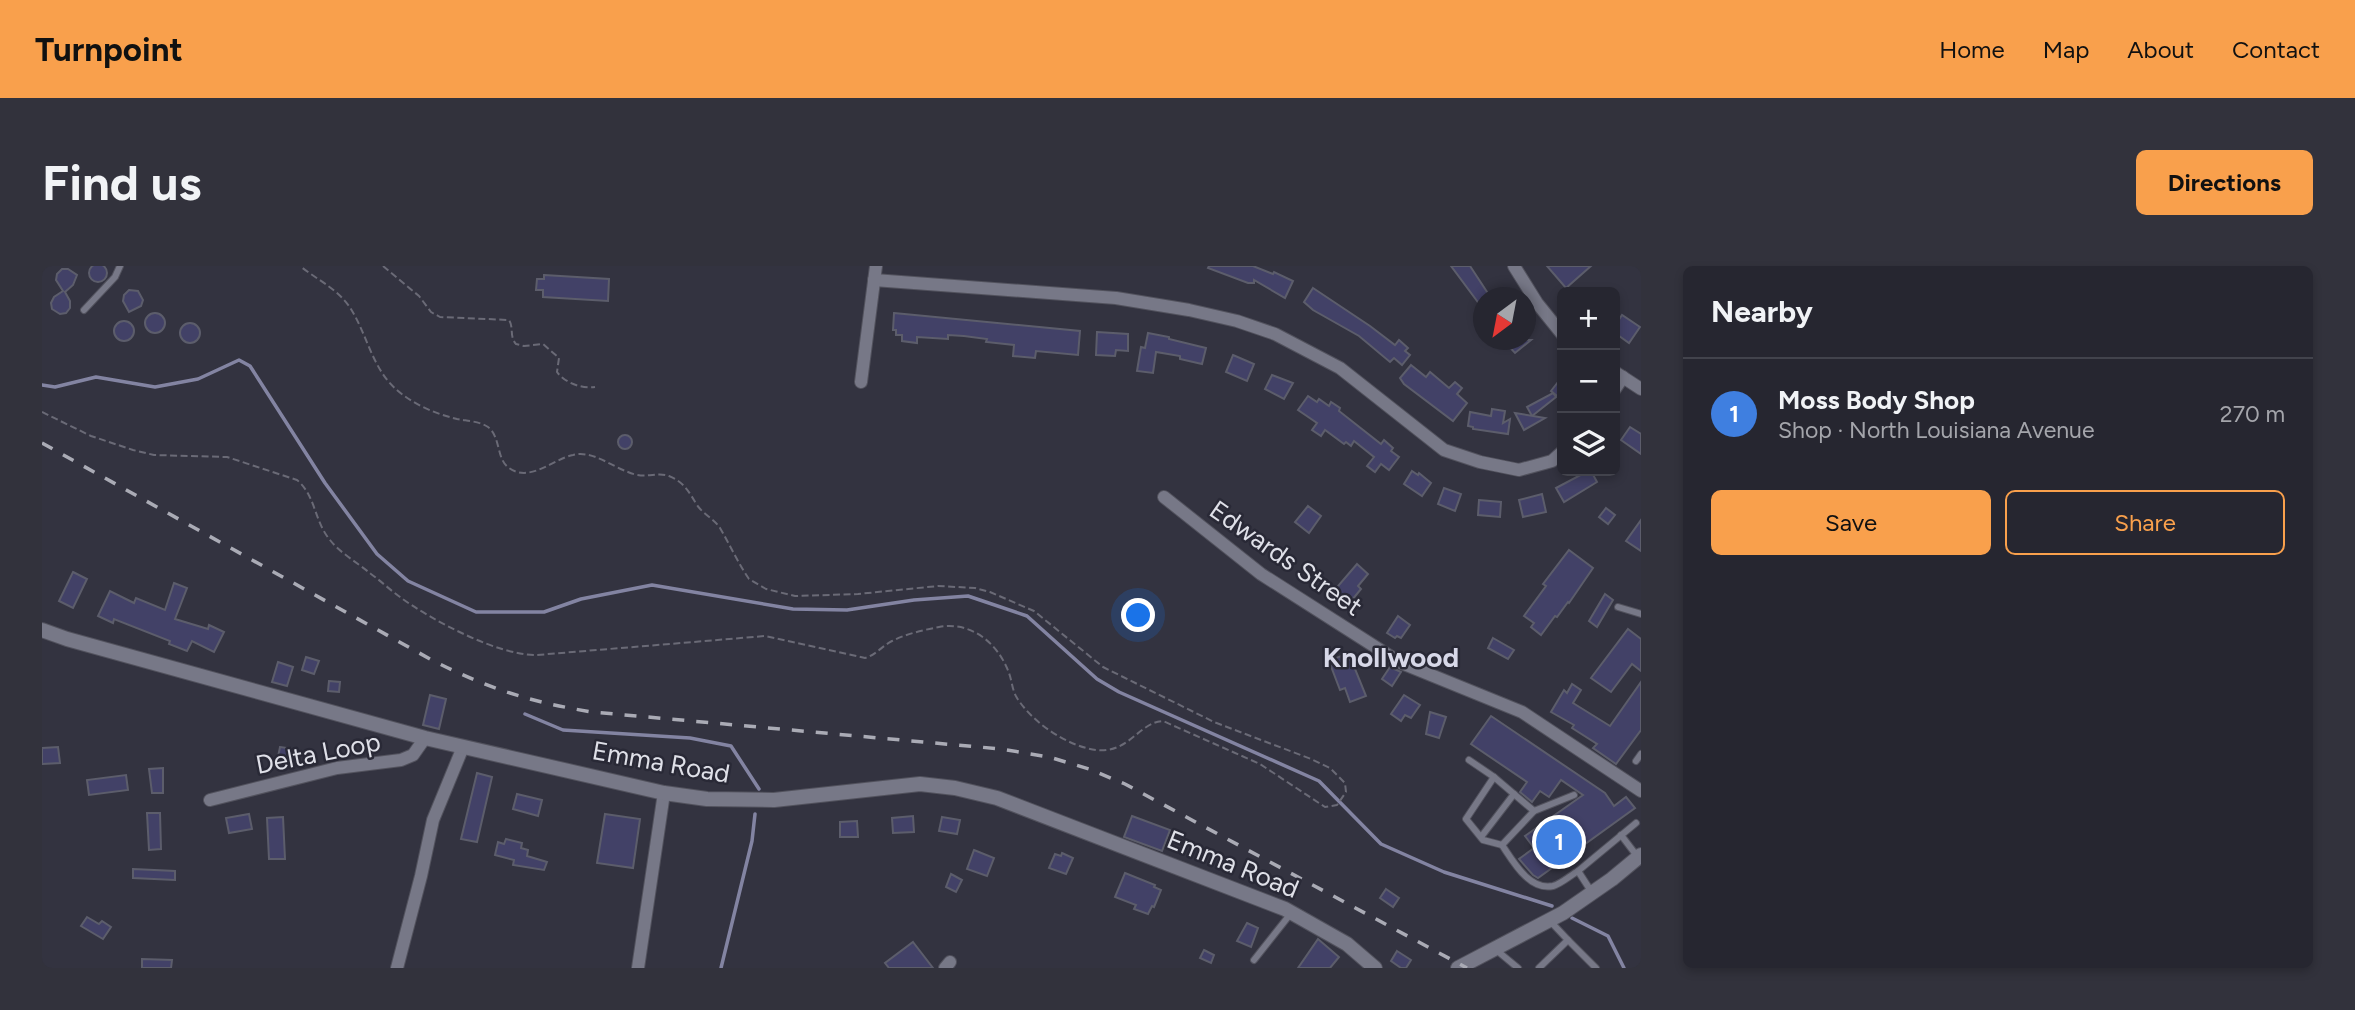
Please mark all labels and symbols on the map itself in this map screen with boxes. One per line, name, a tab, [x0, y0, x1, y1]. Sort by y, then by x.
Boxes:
north arrow	[1473, 287, 1536, 350]
street label: Edwards Street	[1203, 493, 1369, 623]
your location	[1121, 598, 1155, 632]
district label: Knollwood	[1323, 640, 1459, 674]
street label: Delta Loop	[253, 725, 383, 781]
street label: Emma Road	[590, 734, 732, 790]
pin: 1	[1536, 816, 1582, 868]
street label: Emma Road	[1162, 823, 1304, 905]

